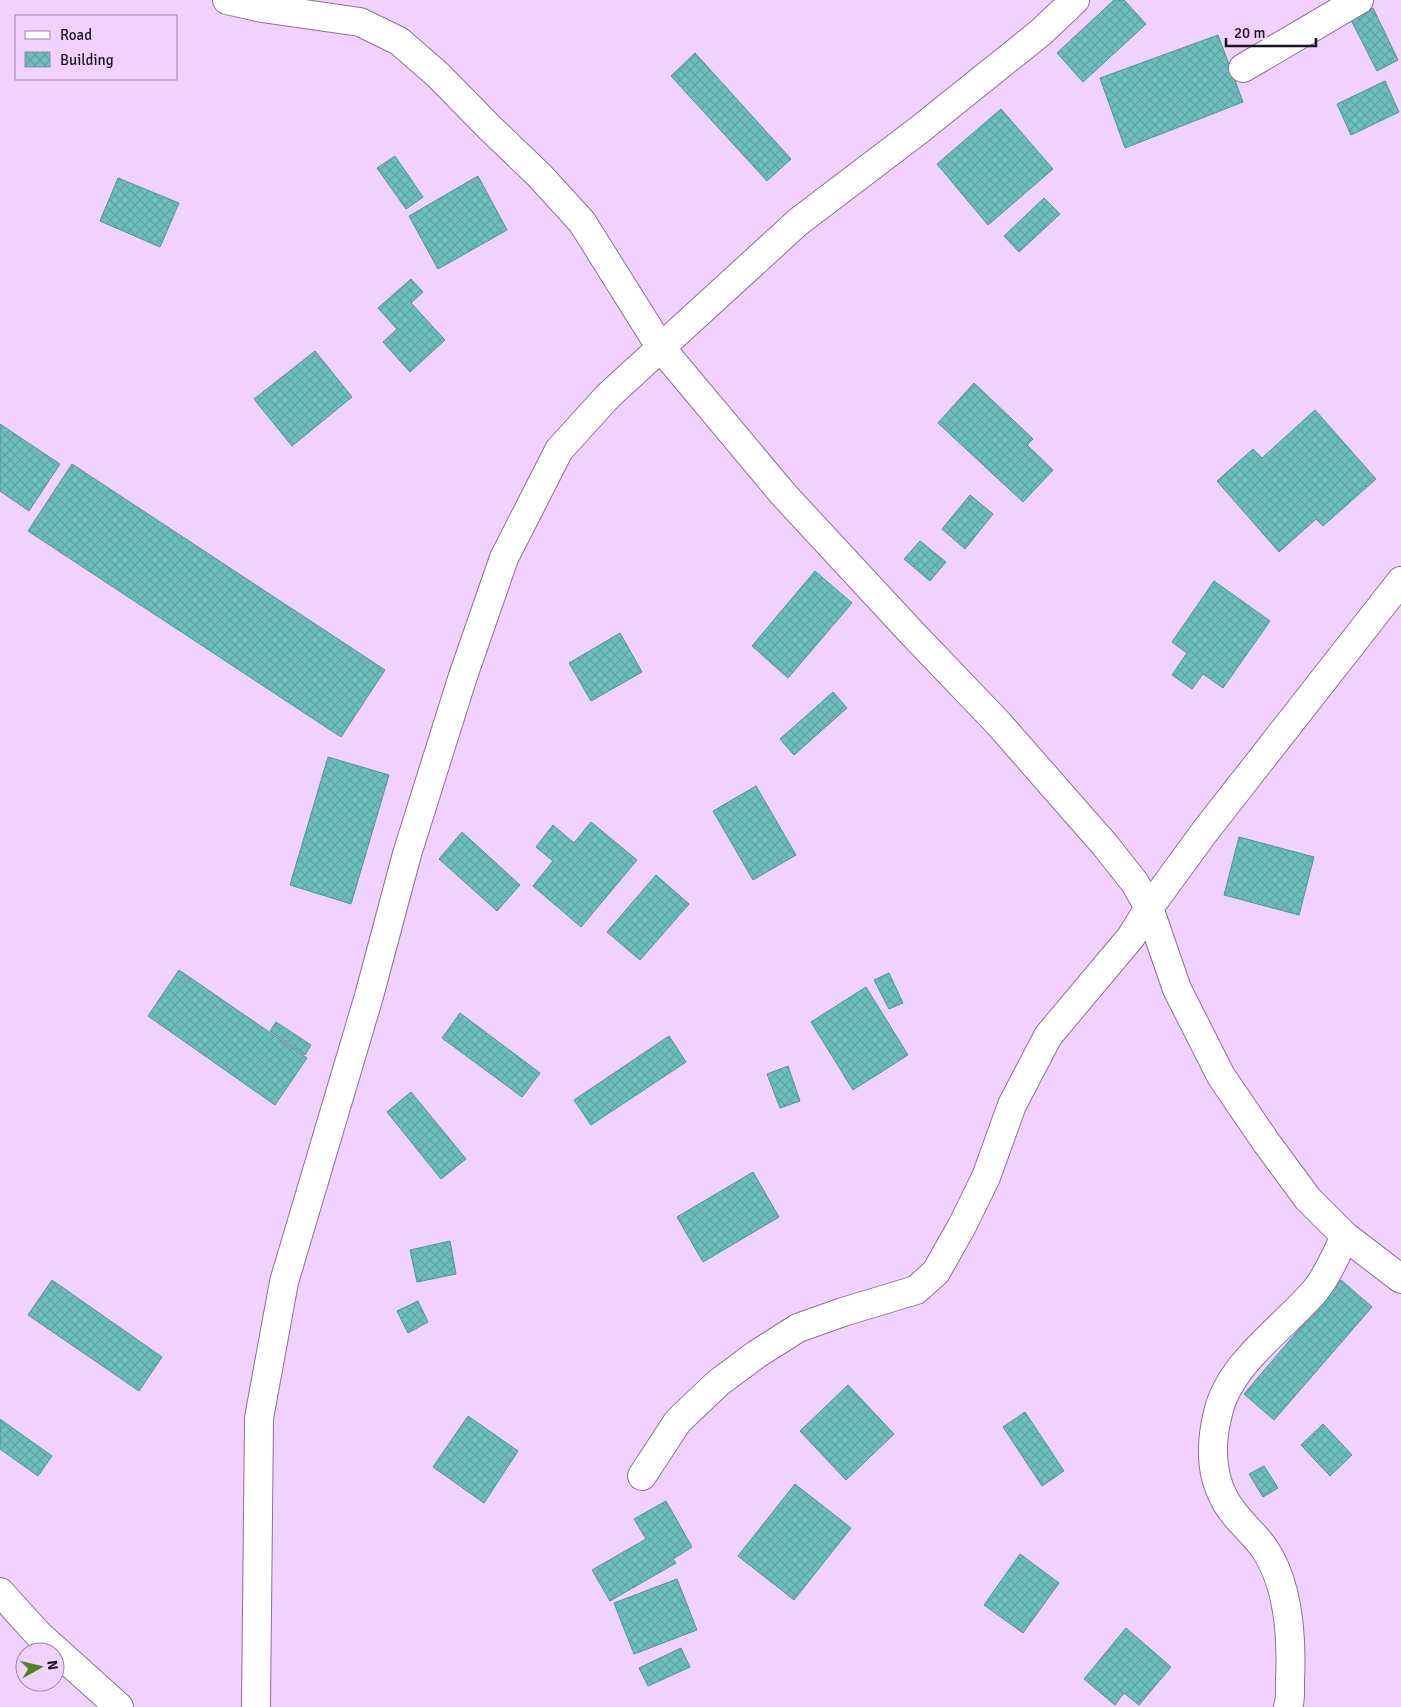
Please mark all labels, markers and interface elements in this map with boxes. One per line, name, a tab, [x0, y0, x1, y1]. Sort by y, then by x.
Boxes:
legend	[15, 15, 178, 80]
scale bar	[1226, 15, 1316, 47]
text: 20 m	[1234, 24, 1265, 42]
text: Road	[60, 26, 92, 44]
text: Building	[60, 51, 114, 69]
north arrow	[15, 1642, 65, 1692]
text: N	[43, 1659, 61, 1671]

